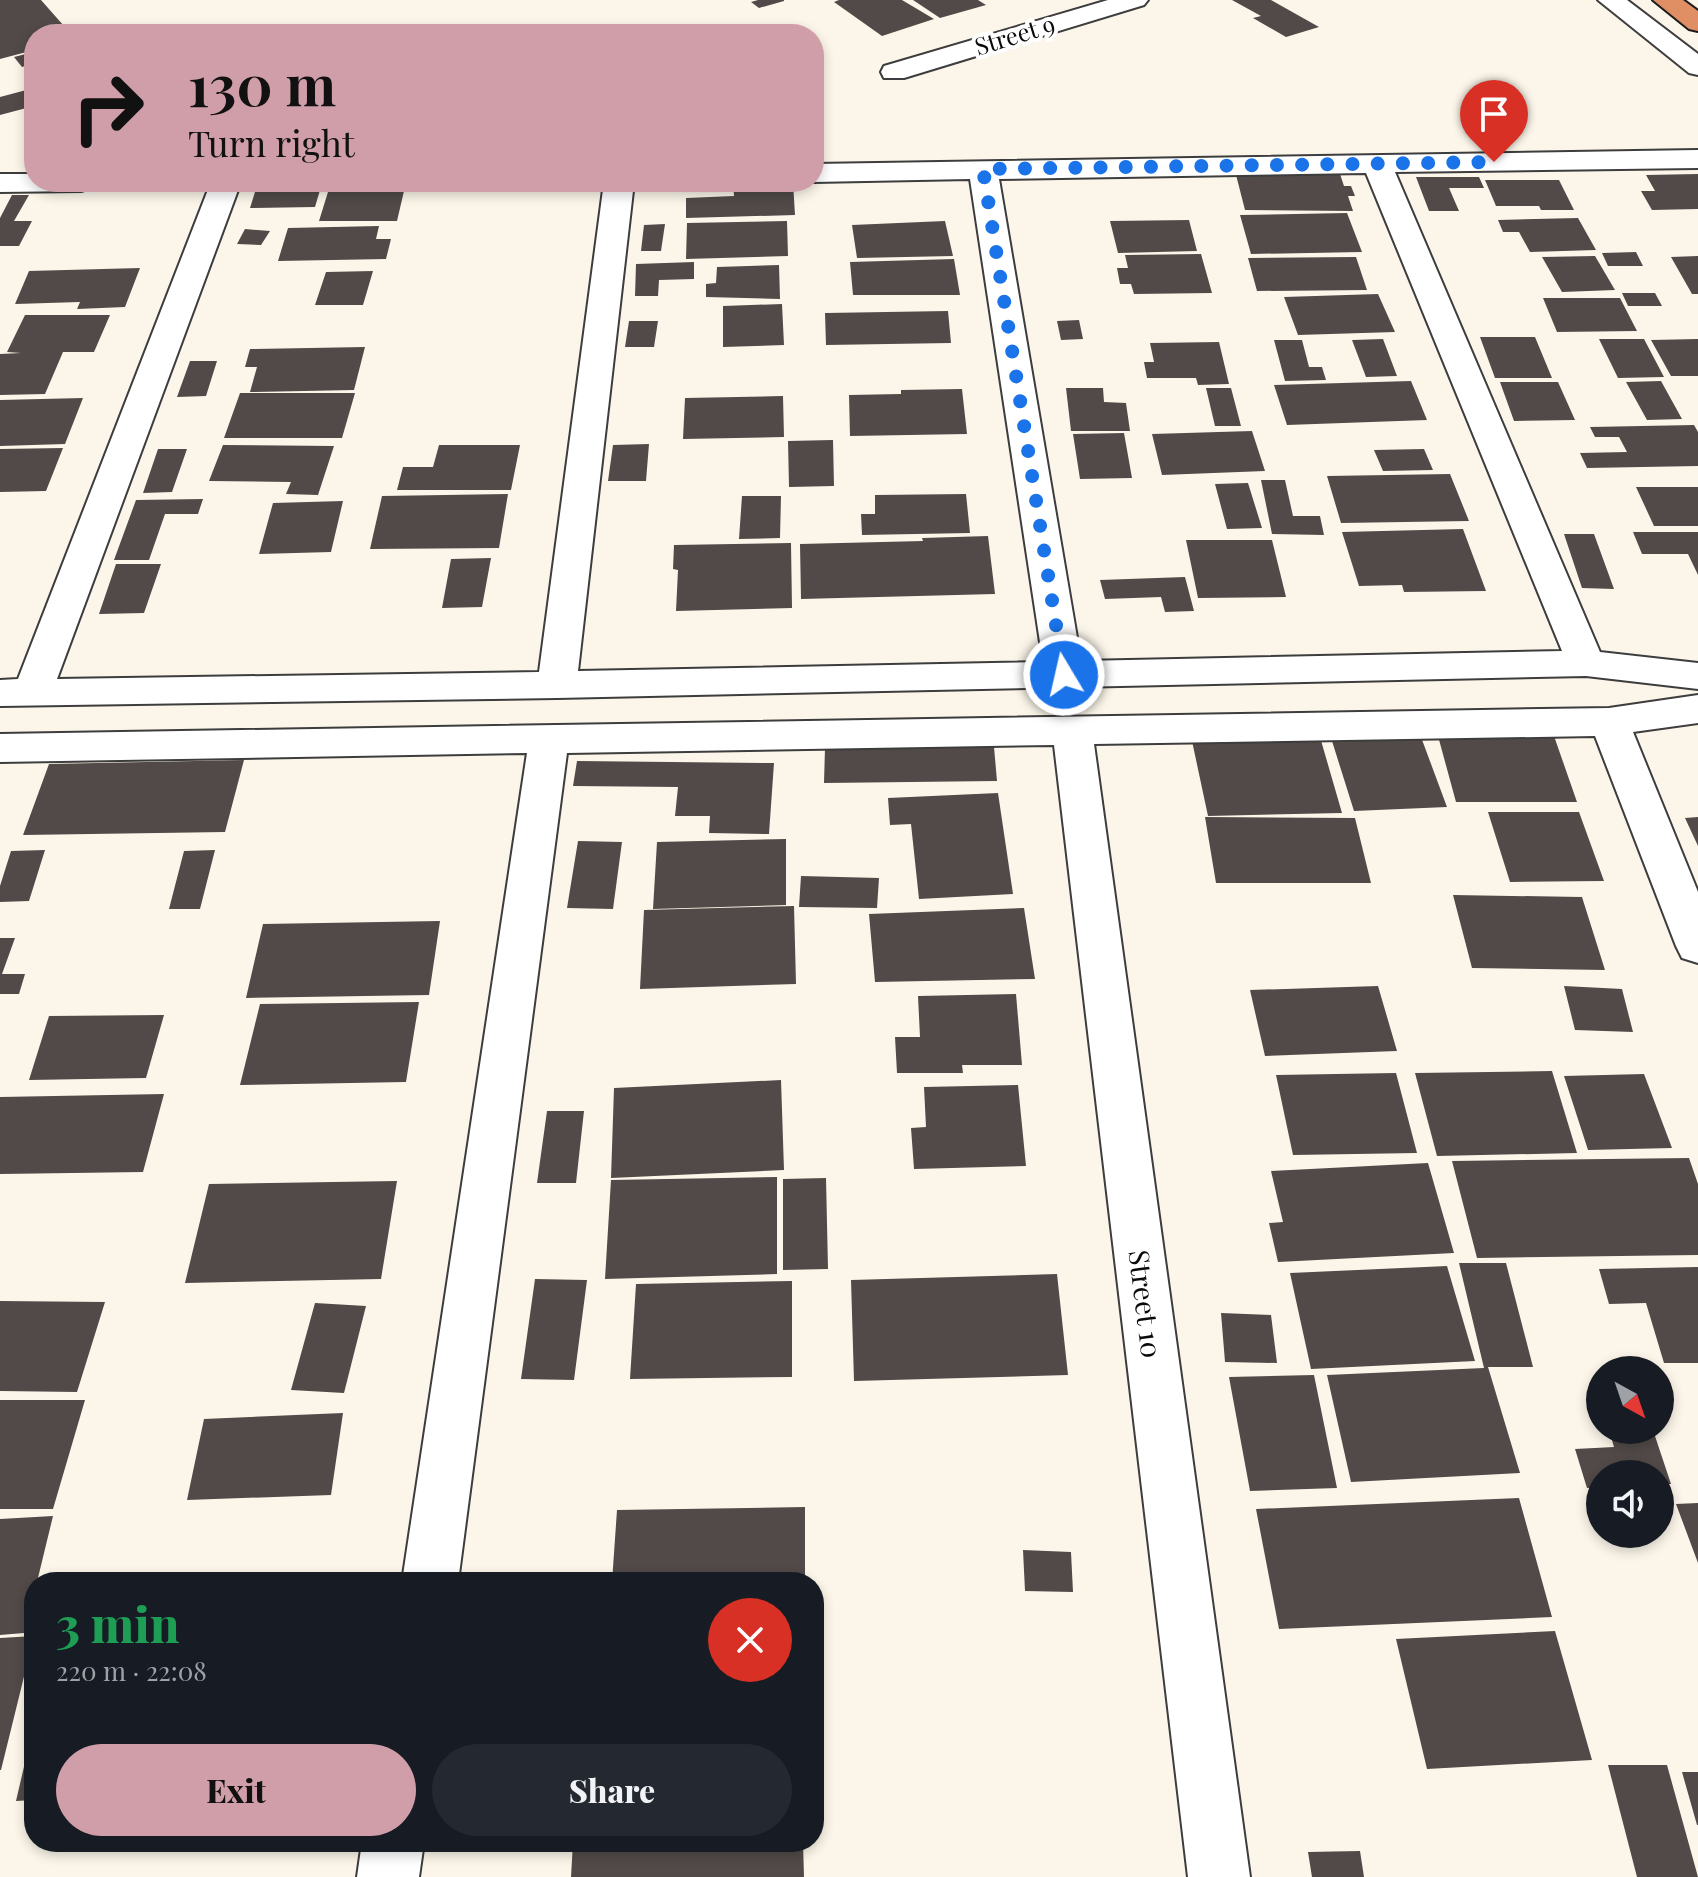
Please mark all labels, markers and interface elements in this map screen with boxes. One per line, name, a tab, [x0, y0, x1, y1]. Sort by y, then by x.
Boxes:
street label: Street 9	[970, 7, 1058, 61]
text: 130 m	[188, 46, 336, 121]
icon: right	[56, 56, 160, 160]
pin	[1460, 80, 1528, 162]
icon: arrive	[1472, 92, 1516, 136]
text: Turn right	[188, 118, 355, 166]
position arrow	[1022, 633, 1106, 717]
street label: Street 10	[1121, 1248, 1171, 1360]
north arrow	[1586, 1356, 1674, 1444]
map controls	[1586, 1356, 1674, 1548]
button: sound	[1586, 1460, 1674, 1548]
text: 3 min	[56, 1591, 179, 1655]
button: close	[708, 1598, 792, 1682]
text: 220 m · 22:08	[56, 1653, 207, 1688]
button: Exit	[56, 1744, 416, 1836]
button: Share	[432, 1744, 792, 1836]

